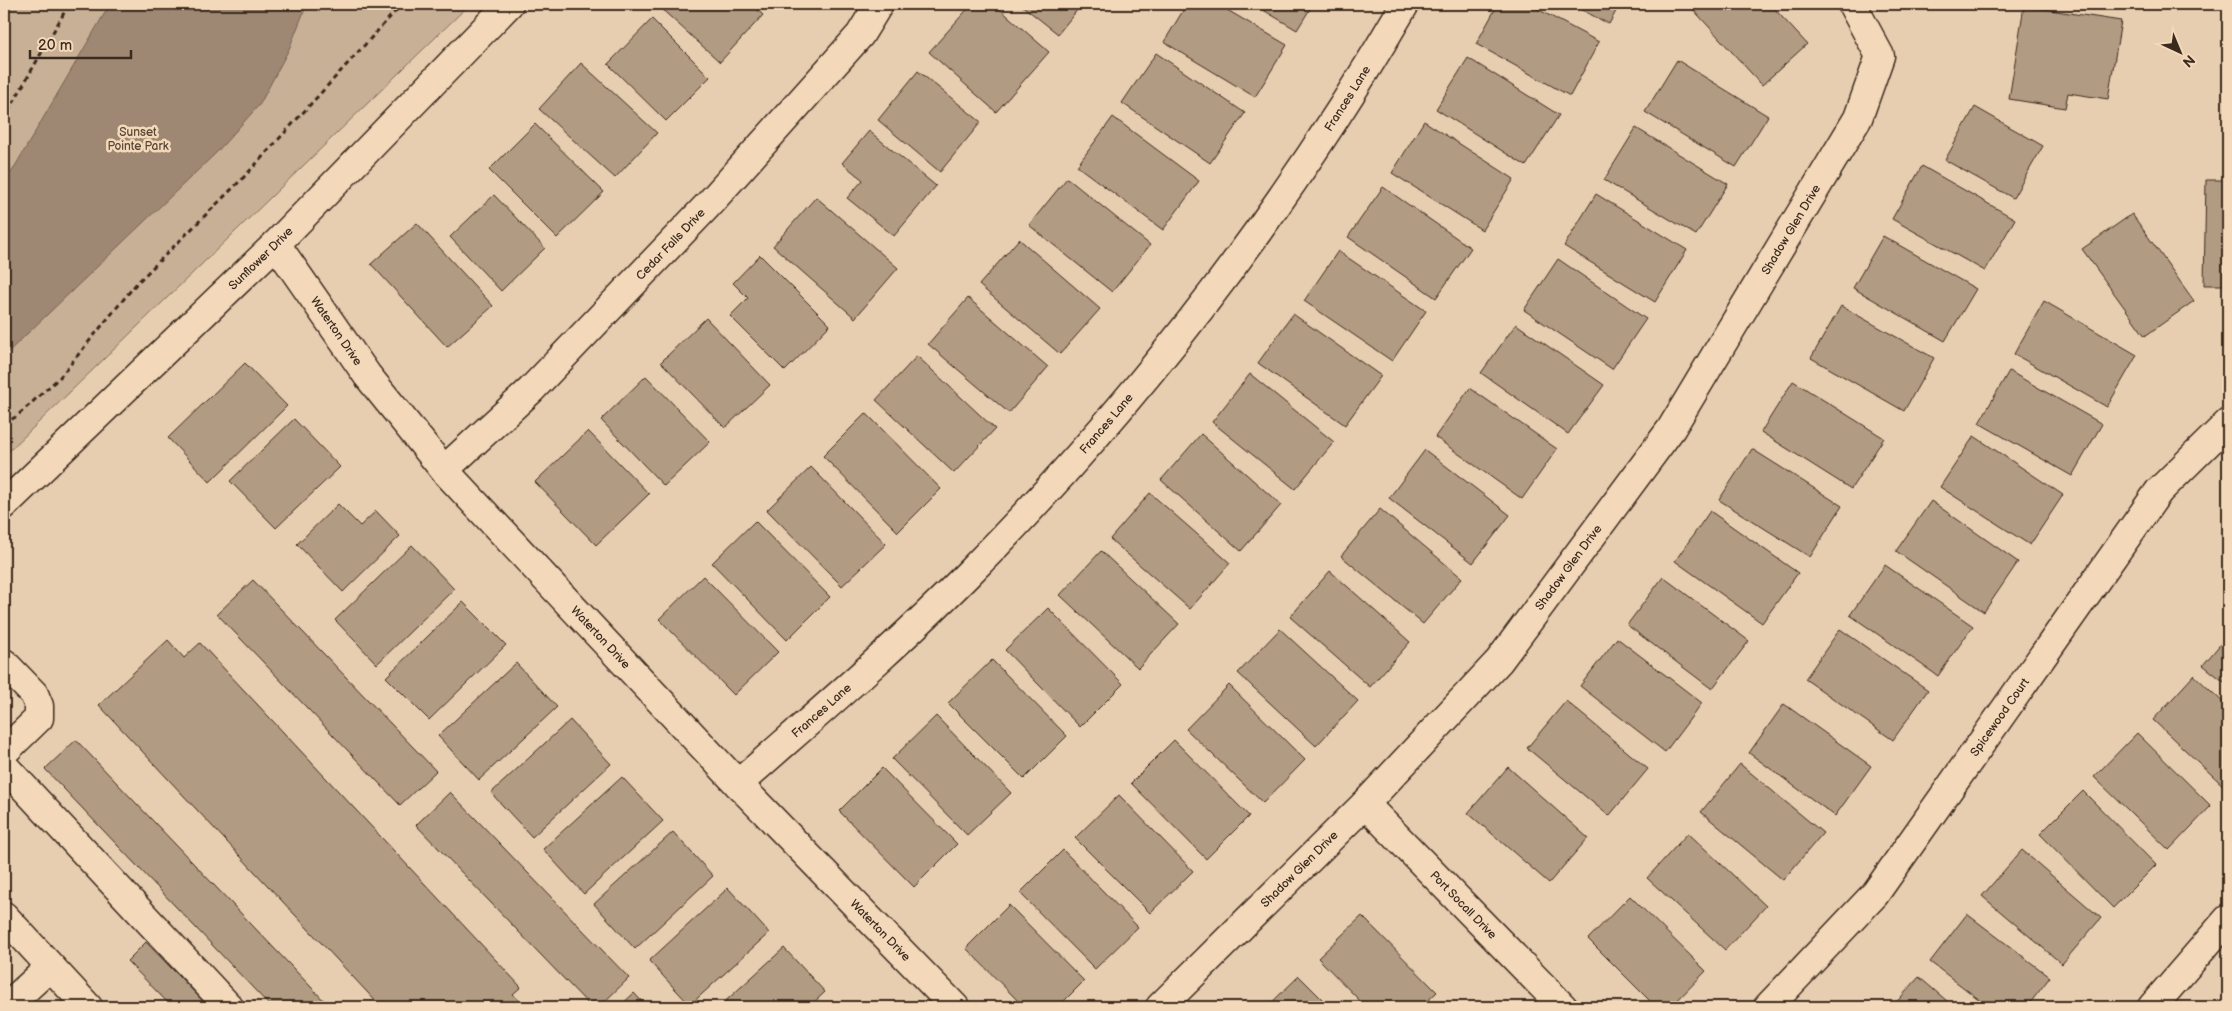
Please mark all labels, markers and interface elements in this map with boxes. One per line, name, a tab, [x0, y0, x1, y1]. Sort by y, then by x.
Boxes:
scale bar	[30, 28, 131, 60]
north arrow	[2154, 28, 2204, 78]
text: 20 m	[38, 36, 72, 55]
text: N	[2179, 51, 2198, 71]
street label: Frances Lane	[1321, 63, 1374, 134]
park label: Sunset Pointe Park	[107, 125, 169, 154]
street label: Shadow Glen Drive	[1758, 182, 1824, 278]
street label: Cedar Falls Drive	[633, 206, 709, 283]
street label: Sunflower Drive	[226, 224, 296, 293]
street label: Waterton Drive	[307, 294, 365, 369]
street label: Frances Lane	[1077, 391, 1137, 457]
street label: Shadow Glen Drive	[1532, 522, 1605, 613]
street label: Waterton Drive	[567, 603, 633, 672]
street label: Spicewood Court	[1967, 675, 2033, 760]
street label: Frances Lane	[789, 681, 855, 741]
street label: Shadow Glen Drive	[1258, 828, 1341, 911]
street label: Port Socall Drive	[1427, 868, 1500, 942]
street label: Waterton Drive	[847, 897, 913, 965]

